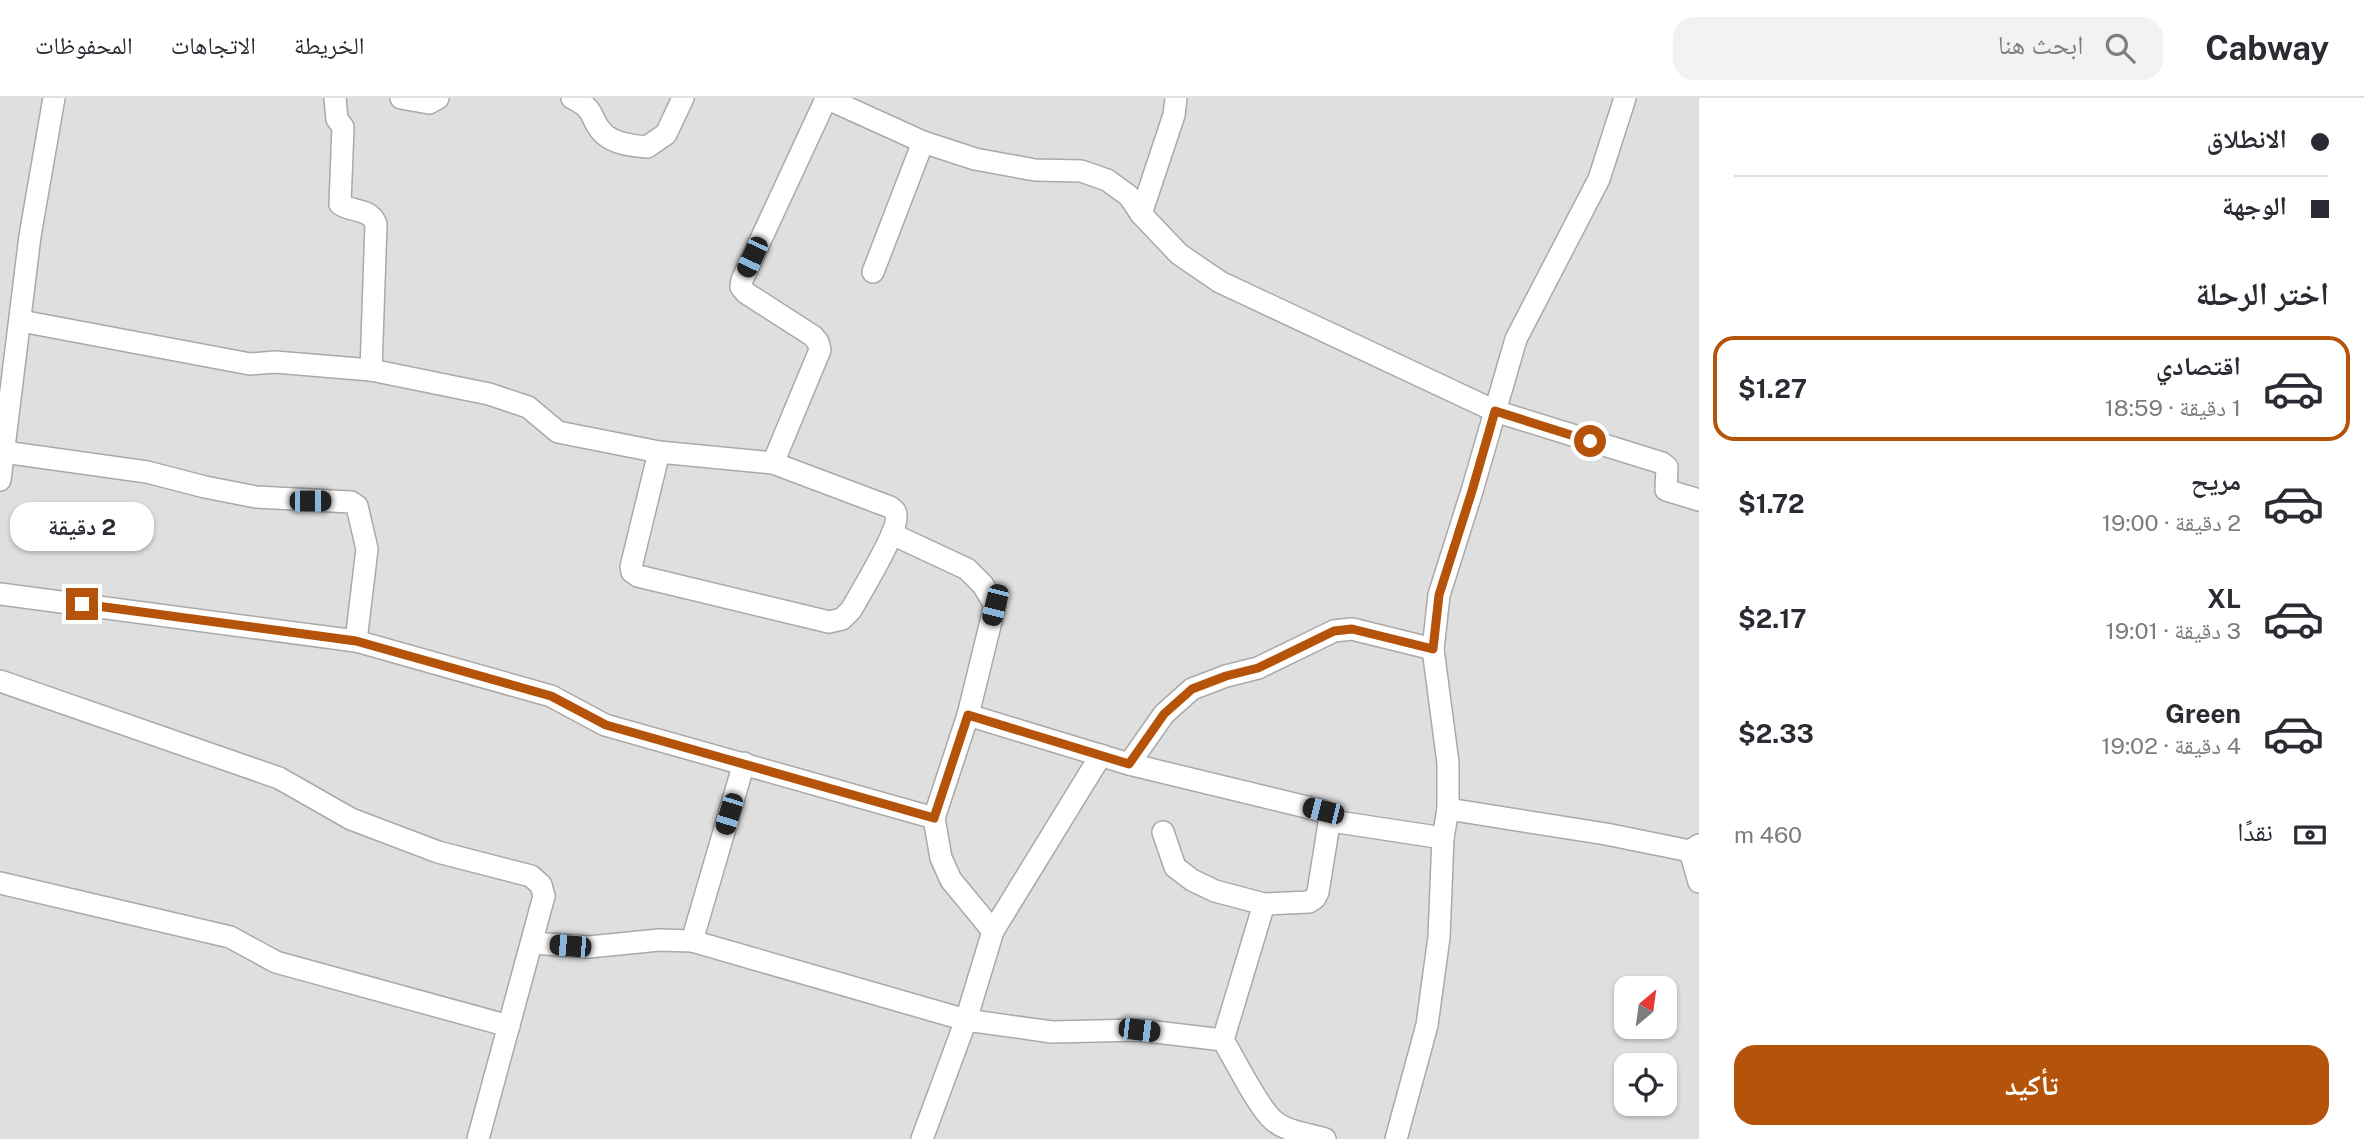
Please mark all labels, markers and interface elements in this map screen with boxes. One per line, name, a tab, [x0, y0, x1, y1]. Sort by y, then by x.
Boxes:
search box	[1673, 17, 2163, 80]
text: ابحث هنا	[1998, 29, 2083, 60]
icon: search	[2101, 29, 2139, 67]
text: Cabway	[2205, 29, 2329, 67]
text: المحفوظات	[35, 31, 133, 59]
text: الاتجاهات	[171, 31, 256, 59]
text: الخريطة	[294, 31, 365, 59]
text: الانطلاق	[2207, 123, 2287, 154]
text: الوجهة	[2222, 190, 2287, 221]
car	[734, 234, 771, 280]
text: اختر الرحلة	[2196, 275, 2329, 312]
text: اقتصادي	[2156, 350, 2241, 381]
icon: car	[2262, 357, 2325, 420]
text: $1.27	[1738, 373, 1807, 404]
text: 1 دقيقة · 18:59	[2104, 394, 2241, 421]
route start	[1574, 425, 1606, 457]
text: مريح	[2191, 465, 2241, 496]
icon: car	[2262, 472, 2325, 535]
text: $1.72	[1738, 488, 1805, 519]
car	[290, 491, 332, 512]
callout: 2 دقيقة	[10, 503, 154, 552]
text: 2 دقيقة · 19:00	[2102, 509, 2241, 536]
text: 2 دقيقة	[48, 513, 116, 540]
car	[980, 582, 1011, 628]
text: XL	[2207, 583, 2241, 614]
icon: car	[2262, 587, 2325, 650]
route end	[66, 588, 98, 620]
text: $2.17	[1738, 603, 1807, 634]
text: 3 دقيقة · 19:01	[2105, 617, 2241, 644]
text: Green	[2165, 698, 2241, 729]
icon: car	[2262, 702, 2325, 765]
text: $2.33	[1738, 718, 1814, 749]
text: 4 دقيقة · 19:02	[2101, 732, 2241, 759]
car	[713, 791, 746, 837]
car	[1301, 796, 1346, 826]
text: نقدًا	[2237, 816, 2273, 847]
icon: cash	[2291, 816, 2329, 854]
text: 460 m	[1734, 821, 1802, 848]
car	[549, 934, 592, 958]
north arrow	[1614, 976, 1676, 1040]
map controls	[1614, 976, 1677, 1116]
car	[1117, 1017, 1162, 1043]
button: تأكيد	[1734, 1045, 2329, 1125]
button: locate	[1614, 1053, 1677, 1116]

